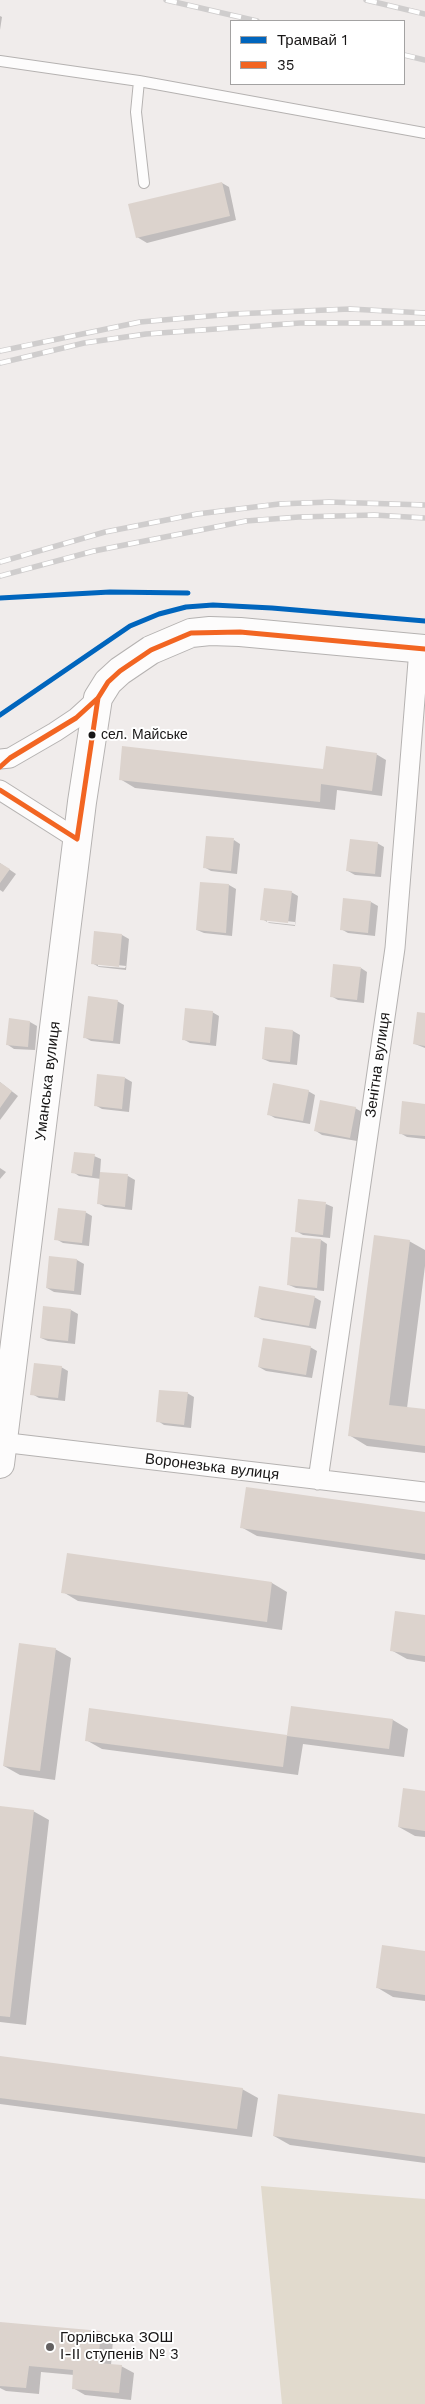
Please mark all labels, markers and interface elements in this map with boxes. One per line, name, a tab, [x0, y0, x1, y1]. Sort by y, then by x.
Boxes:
legend	[230, 20, 405, 85]
text: Трамвай 1	[277, 31, 348, 49]
text: 35	[277, 56, 294, 74]
place label: сел. Майське	[101, 727, 188, 743]
marker: сел. Майське	[87, 730, 97, 740]
street label: Зенітна вулиця	[362, 1011, 394, 1119]
street label: Уманська вулиця	[32, 1020, 64, 1142]
street label: Воронезька вулиця	[144, 1450, 280, 1484]
place label: Горлівська ЗОШ І-ІІ ступенів № 3	[60, 2329, 179, 2364]
marker: Горлівська ЗОШ І-ІІ ступенів № 3	[44, 2341, 56, 2353]

